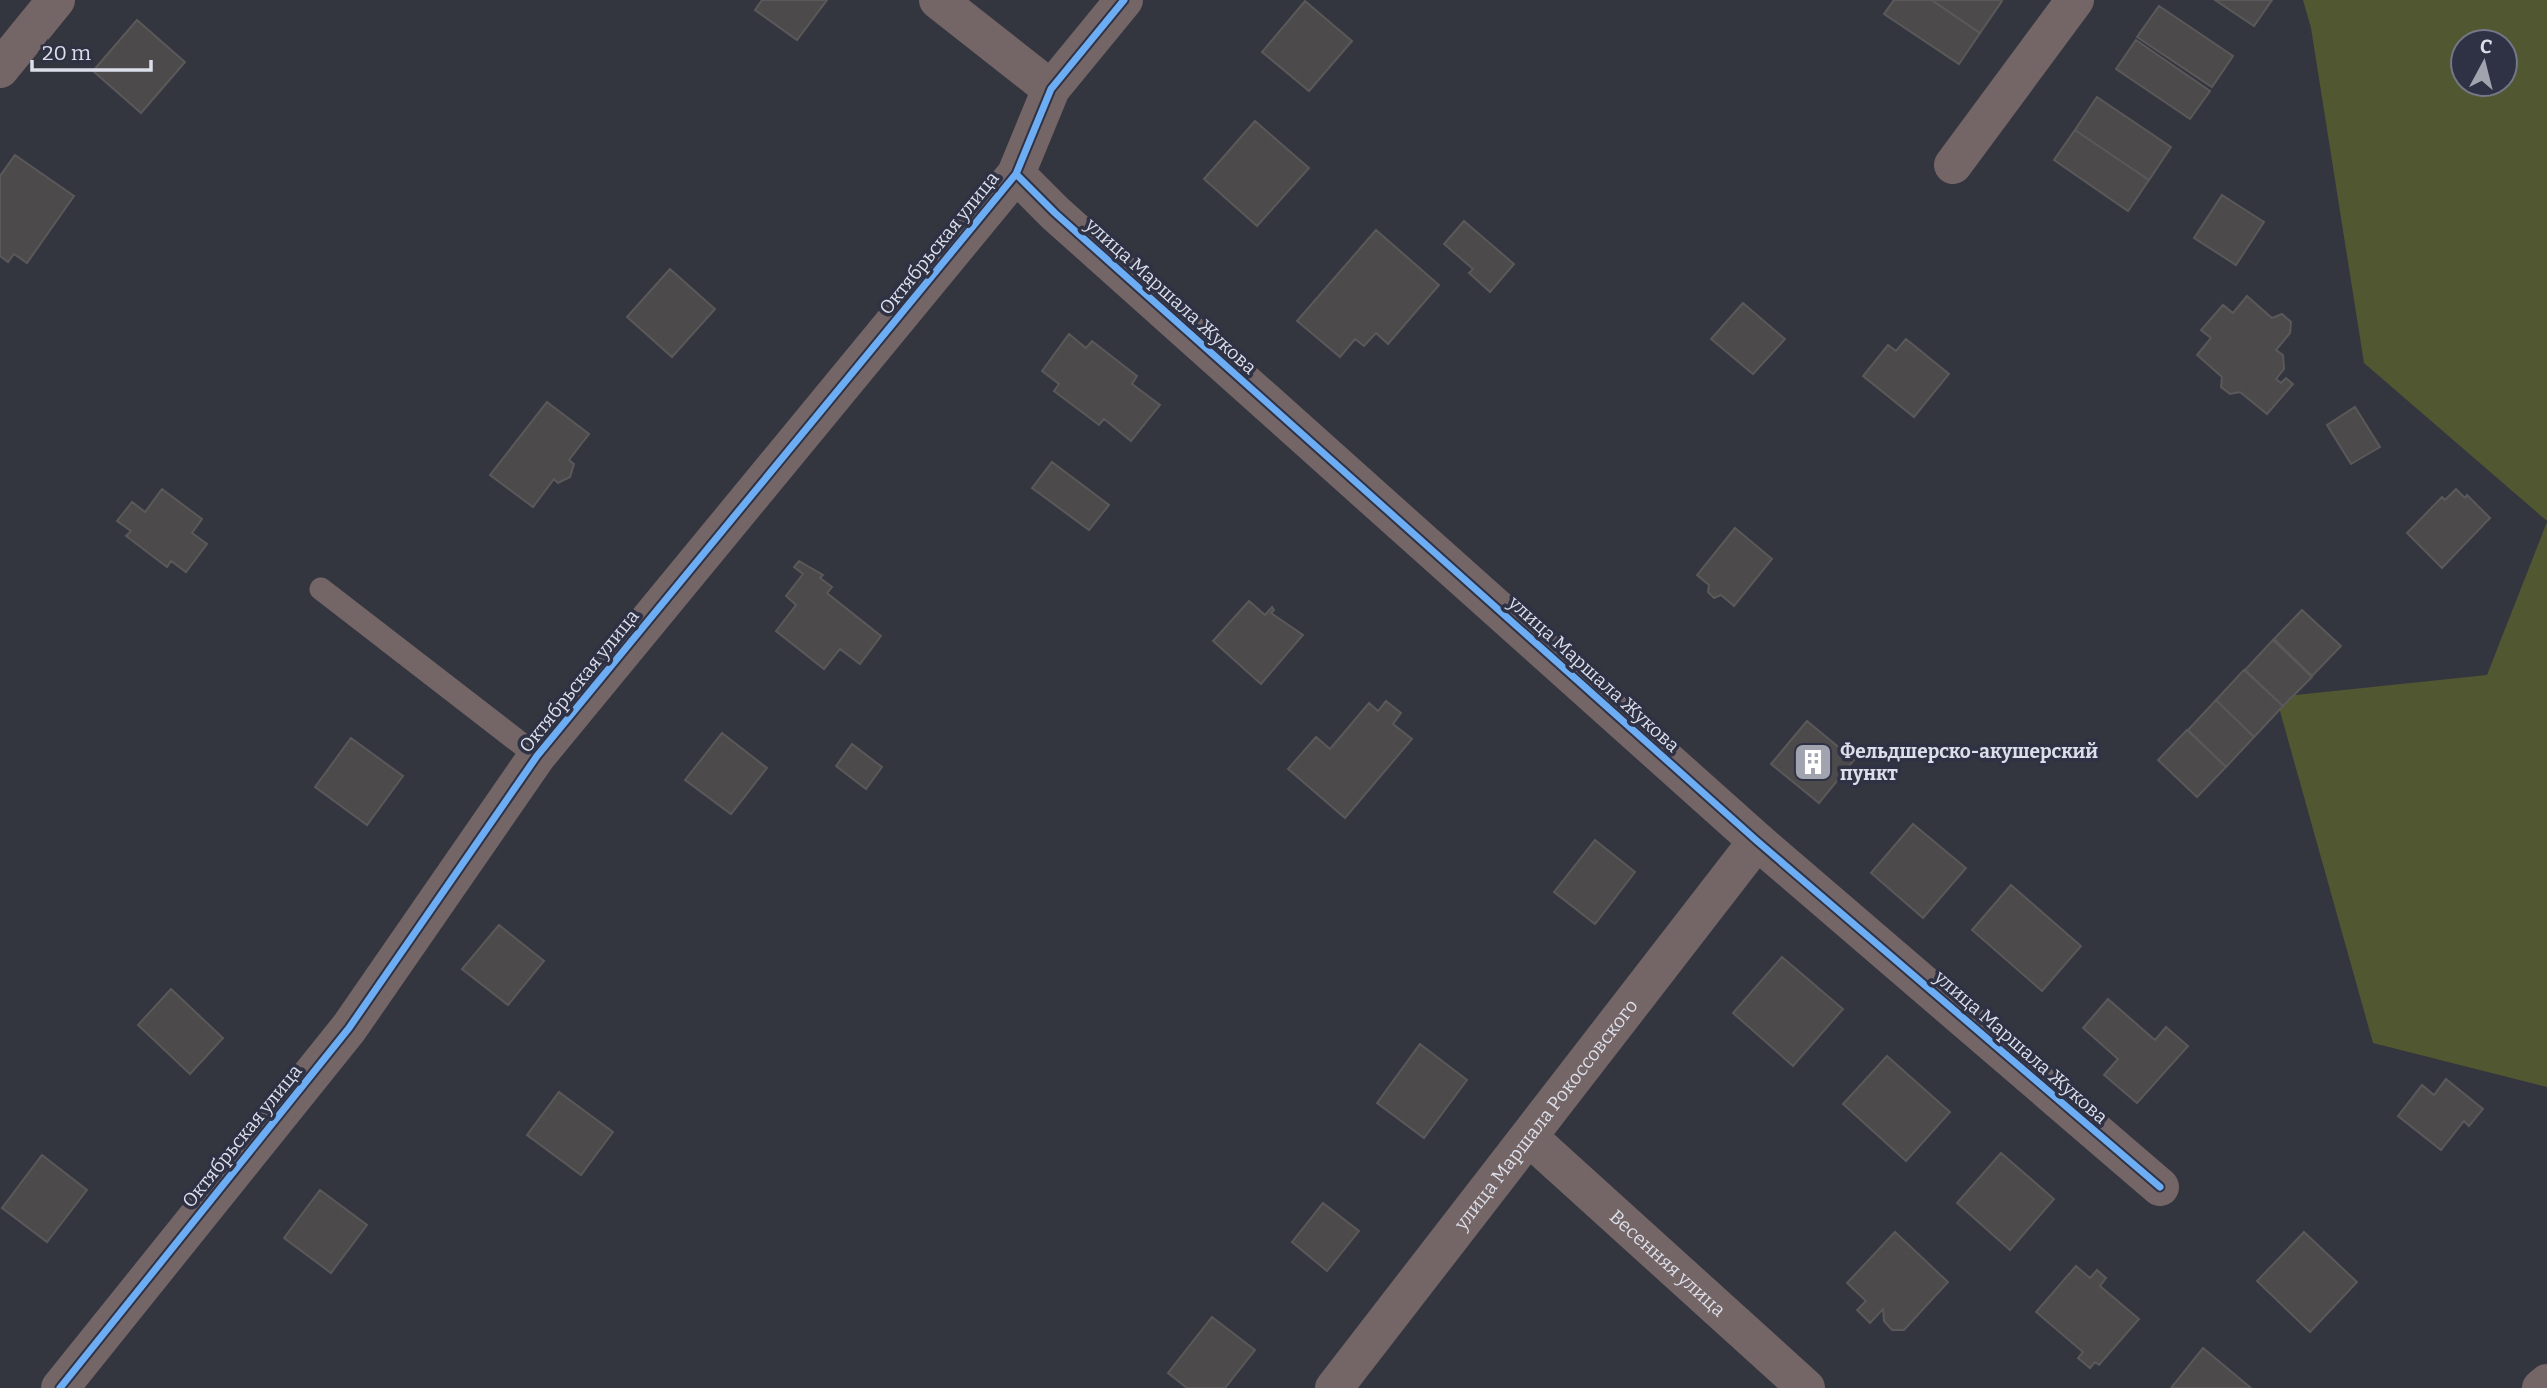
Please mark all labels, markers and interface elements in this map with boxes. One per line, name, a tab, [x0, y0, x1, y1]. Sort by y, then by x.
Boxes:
scale bar	[32, 28, 150, 72]
north arrow	[2449, 28, 2519, 98]
text: С	[2479, 34, 2493, 59]
text: 20 m	[42, 40, 91, 66]
street label: Октябрьская улица	[874, 166, 1004, 319]
street label: улица Маршала Жукова	[1080, 212, 1262, 379]
street label: улица Маршала Жукова	[1503, 590, 1685, 757]
street label: Октябрьская улица	[514, 604, 644, 757]
place label: Фельдшерско-акушерский пункт	[1840, 740, 2098, 785]
building icon: Фельдшерско-акушерский пункт	[1792, 741, 1834, 783]
street label: улица Маршала Жукова	[1929, 965, 2113, 1129]
street label: улица Маршала Рокоссовского	[1449, 994, 1642, 1235]
street label: Октябрьская улица	[177, 1059, 307, 1212]
street label: Весенняя улица	[1605, 1205, 1731, 1322]

